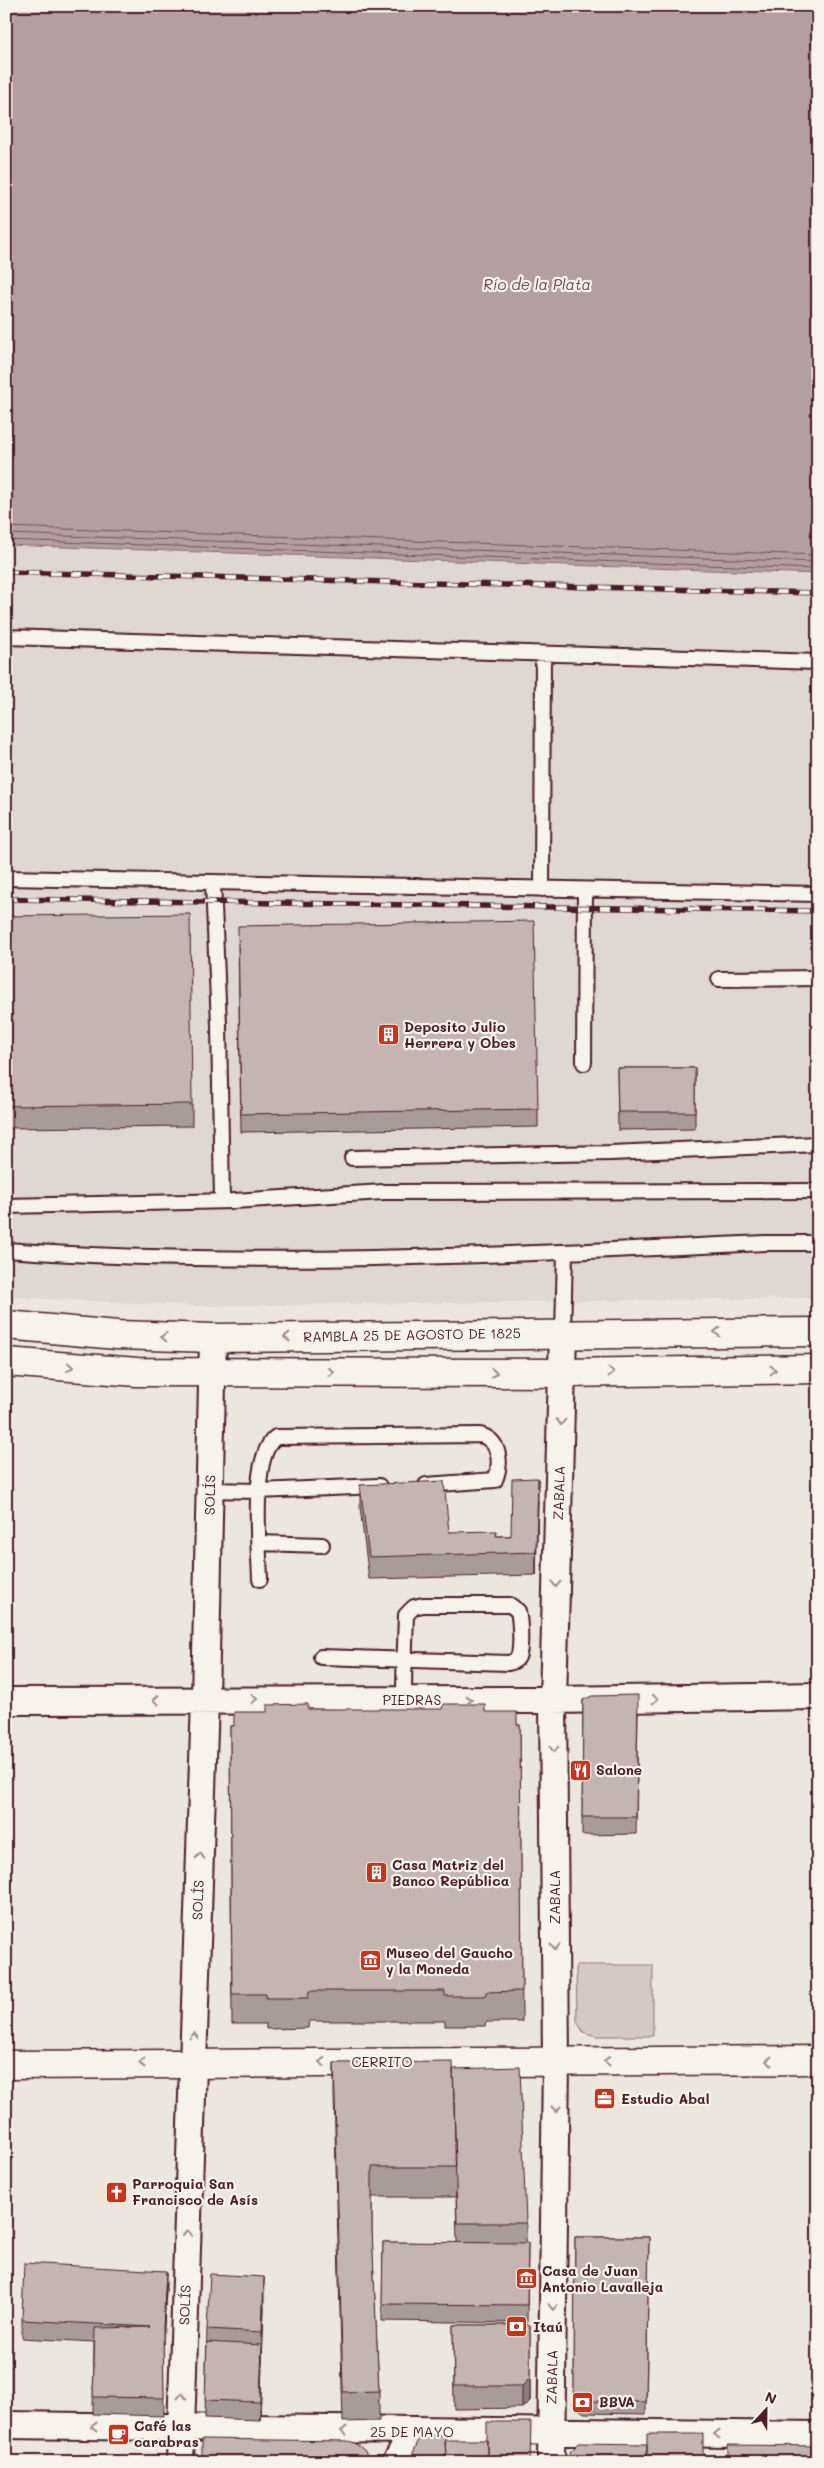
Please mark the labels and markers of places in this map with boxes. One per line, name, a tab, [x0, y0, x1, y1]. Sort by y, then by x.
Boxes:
place label: Deposito Julio Herrera y Obes	[404, 1017, 516, 1052]
building icon: Deposito Julio Herrera y Obes	[376, 1023, 400, 1047]
restaurant icon: Salone	[568, 1758, 592, 1782]
place label: Salone	[596, 1760, 642, 1779]
place label: Casa Matriz del Banco República	[392, 1855, 510, 1890]
building icon: Casa Matriz del Banco República	[364, 1861, 388, 1885]
place label: Museo del Gaucho y la Moneda	[386, 1943, 513, 1978]
museum icon: Museo del Gaucho y la Moneda	[358, 1949, 382, 1973]
office icon: Estudio Abal	[593, 2087, 617, 2111]
place label: Estudio Abal	[621, 2089, 709, 2108]
place label: Parroquia San Francisco de Asís	[132, 2174, 258, 2209]
church icon: Parroquia San Francisco de Asís	[104, 2180, 128, 2204]
place label: Casa de Juan Antonio Lavalleja	[542, 2261, 664, 2296]
museum icon: Casa de Juan Antonio Lavalleja	[514, 2267, 538, 2291]
bank icon: Itaú	[505, 2315, 529, 2339]
place label: Itaú	[533, 2317, 563, 2336]
bank icon: BBVA	[571, 2390, 595, 2414]
place label: BBVA	[599, 2392, 635, 2411]
place label: Café las carabras	[134, 2416, 199, 2451]
cafe icon: Café las carabras	[106, 2422, 130, 2446]

